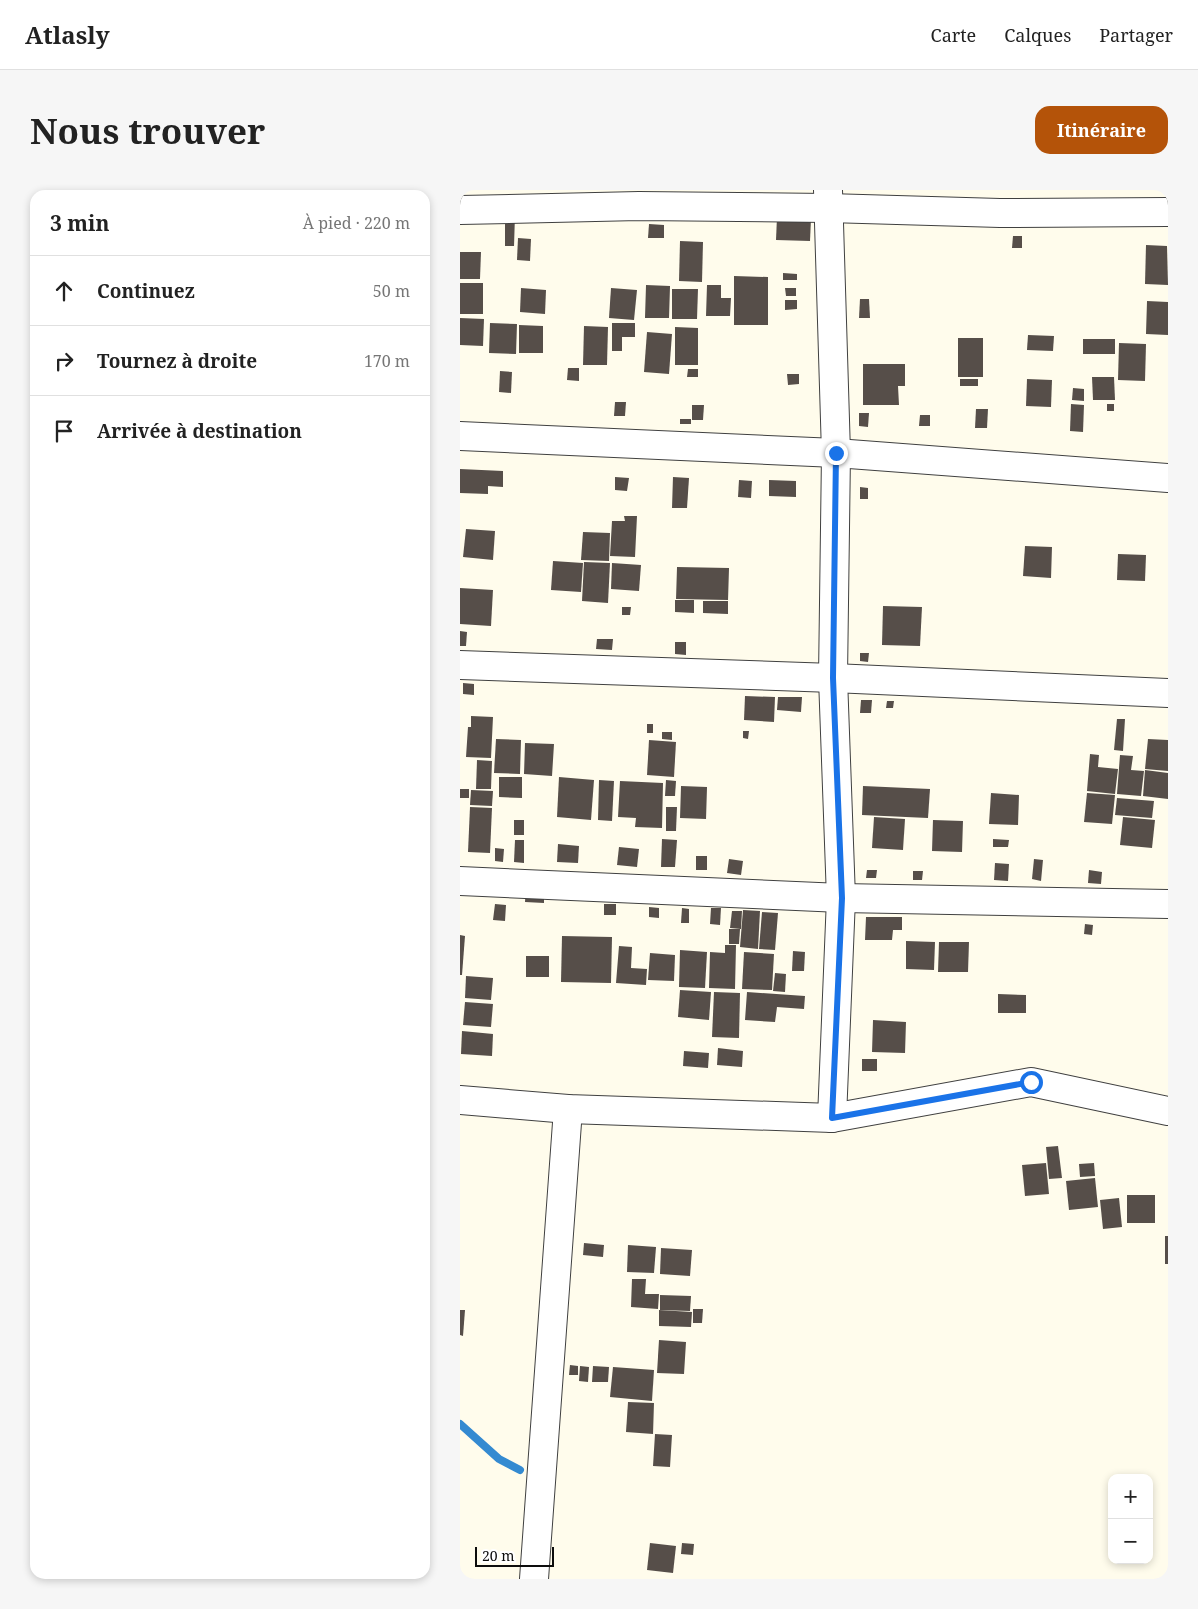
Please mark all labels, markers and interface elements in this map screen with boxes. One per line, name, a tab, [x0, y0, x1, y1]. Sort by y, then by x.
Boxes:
text: Atlasly	[25, 18, 110, 51]
text: Carte	[931, 23, 976, 47]
text: Calques	[1004, 23, 1071, 47]
text: Partager	[1099, 23, 1173, 47]
button: Itinéraire	[1035, 106, 1168, 154]
text: Nous trouver	[30, 107, 265, 154]
text: 3 min	[50, 209, 109, 237]
text: À pied · 220 m	[303, 212, 410, 234]
icon: ahead	[50, 277, 78, 305]
text: Continuez	[97, 278, 195, 304]
text: 50 m	[373, 280, 410, 302]
icon: right	[50, 347, 78, 375]
text: Tournez à droite	[97, 348, 257, 374]
text: 170 m	[364, 350, 410, 372]
icon: arrive	[50, 417, 78, 445]
text: Arrivée à destination	[97, 418, 302, 444]
route end	[825, 442, 848, 465]
route start	[1020, 1071, 1043, 1094]
map controls	[1108, 1474, 1153, 1564]
button: +	[1108, 1474, 1153, 1519]
button: −	[1108, 1519, 1153, 1564]
scale bar	[475, 1544, 554, 1567]
text: 20 m	[482, 1546, 515, 1565]

